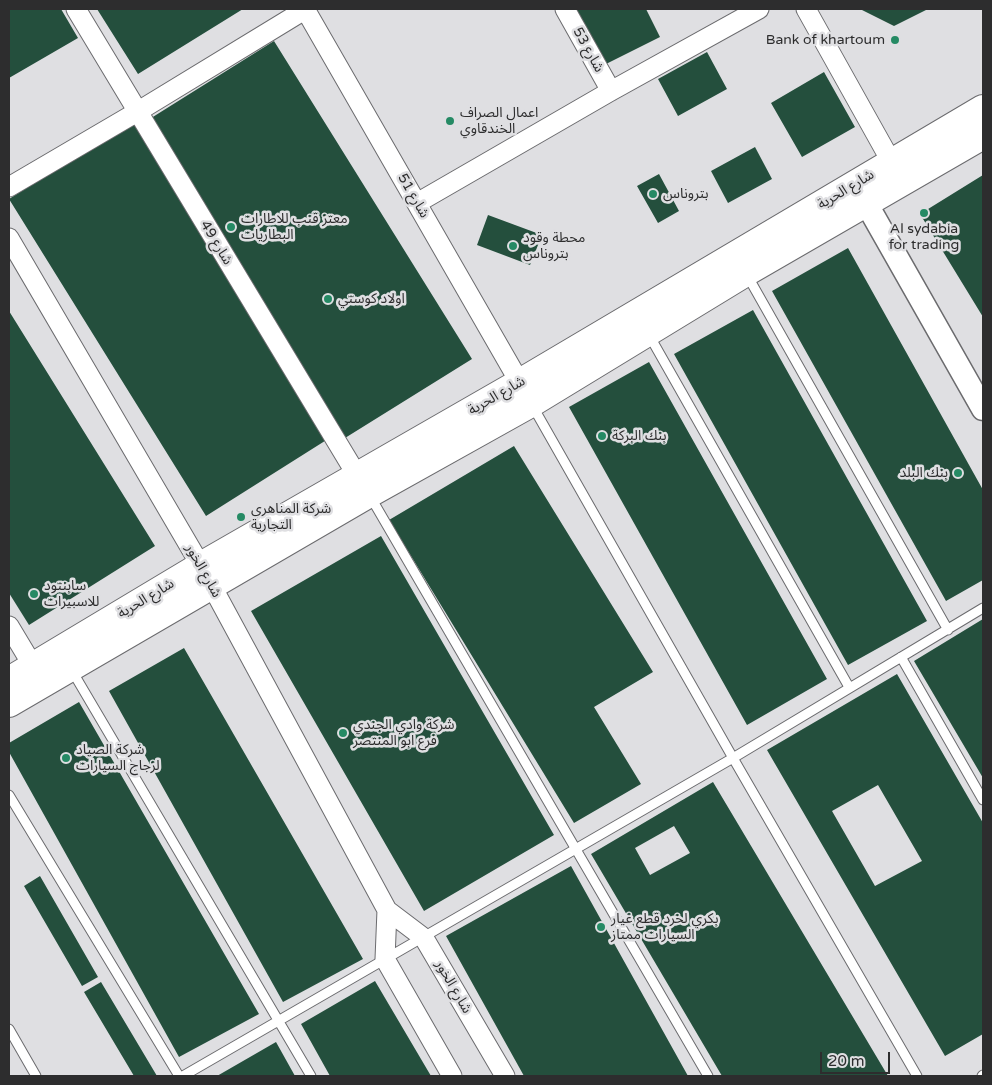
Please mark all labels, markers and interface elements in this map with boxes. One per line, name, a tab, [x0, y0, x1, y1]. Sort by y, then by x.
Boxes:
street label: شارع 53	[569, 25, 607, 75]
place label: Bank of khartoum	[766, 32, 885, 48]
marker: Bank of khartoum	[889, 34, 901, 46]
place label: اعمال الصراف الخندقاوي	[460, 105, 538, 138]
marker: اعمال الصراف الخندقاوي	[444, 115, 456, 127]
street label: شارع الحرية	[815, 167, 877, 213]
street label: شارع 51	[394, 171, 432, 221]
place label: بتروناس	[663, 186, 709, 202]
marker: بتروناس	[647, 188, 659, 200]
marker: Al sydabia for trading	[918, 207, 930, 219]
place label: معتز قنب للاطارات البطاريات	[241, 211, 348, 243]
street label: شارع 49	[196, 218, 236, 268]
marker: معتز قنب للاطارات البطاريات	[225, 221, 237, 233]
place label: Al sydabia for trading	[889, 221, 959, 253]
place label: محطة وقود بتروناس	[523, 230, 585, 262]
marker: محطة وقود بتروناس	[507, 240, 519, 252]
place label: اولاد كوستي	[338, 291, 405, 307]
marker: اولاد كوستي	[322, 293, 334, 305]
street label: شارع الحرية	[466, 373, 528, 419]
place label: بنك البركة	[612, 428, 666, 444]
marker: بنك البركة	[596, 430, 608, 442]
place label: بنك البلد	[899, 465, 948, 481]
marker: بنك البلد	[952, 467, 964, 479]
place label: شركة المناهري التجارية	[251, 501, 331, 534]
marker: شركة المناهري التجارية	[235, 511, 247, 523]
street label: شارع الخور	[181, 541, 225, 601]
street label: شارع الحرية	[115, 576, 177, 622]
place label: سابنتود للاسبيرات	[44, 578, 99, 610]
marker: سابنتود للاسبيرات	[28, 588, 40, 600]
place label: شركة وادي الجندي فرع ابو المنتصر	[353, 717, 454, 750]
marker: شركة وادي الجندي فرع ابو المنتصر	[337, 727, 349, 739]
place label: شركة الصياد لزجاج السيارات	[76, 742, 160, 774]
marker: شركة الصياد لزجاج السيارات	[60, 752, 72, 764]
place label: بكري لخرد قطع غيار السيارات ممتاز	[611, 911, 718, 944]
marker: بكري لخرد قطع غيار السيارات ممتاز	[595, 921, 607, 933]
street label: شارع الخور	[431, 957, 475, 1017]
scale bar	[822, 1042, 892, 1074]
text: 20 m	[828, 1052, 865, 1070]

